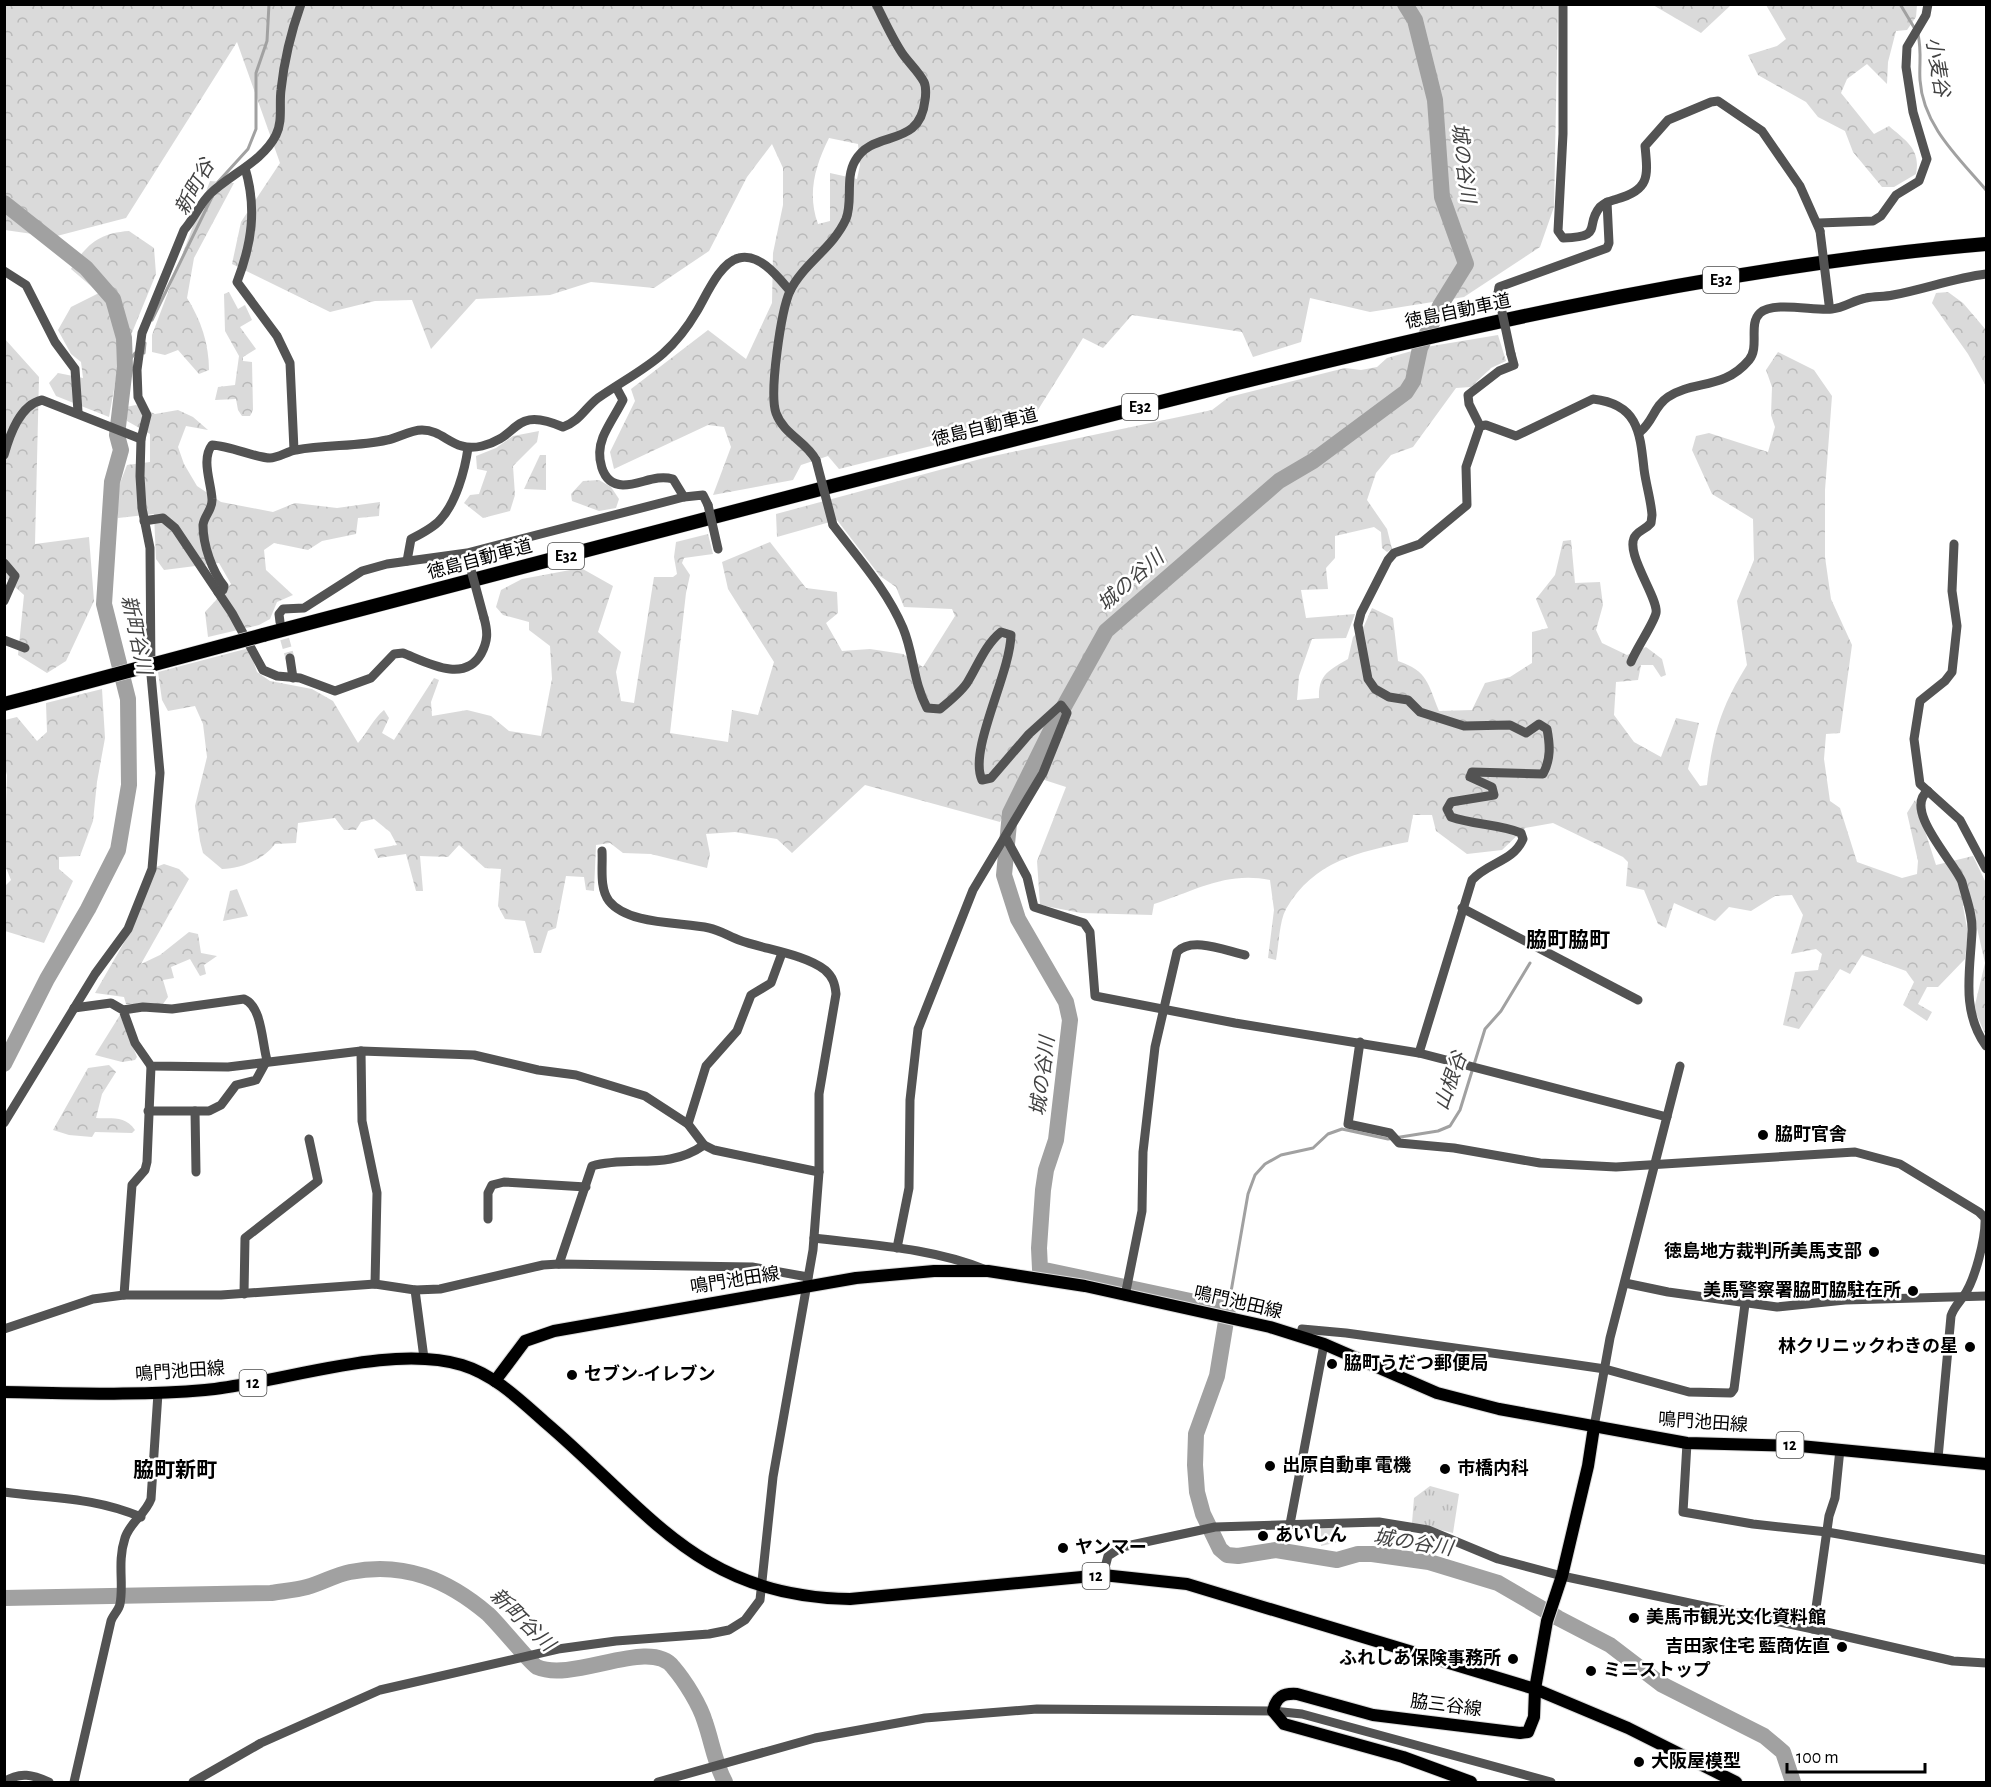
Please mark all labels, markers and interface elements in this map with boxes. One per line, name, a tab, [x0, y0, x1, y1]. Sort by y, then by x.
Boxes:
water label: 小麦谷	[1922, 36, 1953, 100]
water label: 城の谷川	[1448, 122, 1479, 206]
water label: 新町谷	[171, 154, 219, 218]
road number: E32	[1703, 267, 1739, 293]
street label: 徳島自動車道	[1403, 290, 1513, 332]
road number: E32	[1122, 394, 1158, 420]
street label: 徳島自動車道	[930, 404, 1040, 450]
street label: 徳島自動車道	[425, 535, 534, 583]
road number: E32	[548, 543, 584, 569]
water label: 城の谷川	[1094, 545, 1169, 615]
water label: 新町谷川	[118, 594, 155, 678]
district label: 脇町脇町	[1526, 929, 1610, 951]
water label: 城の谷川	[1027, 1033, 1058, 1117]
water label: 山根谷	[1430, 1047, 1471, 1113]
place label: 脇町官舎	[1775, 1125, 1847, 1144]
marker: 脇町官舎	[1756, 1128, 1770, 1142]
place label: 徳島地方裁判所美馬支部	[1664, 1241, 1862, 1261]
marker: 徳島地方裁判所美馬支部	[1867, 1245, 1881, 1259]
street label: 鳴門池田線	[689, 1263, 781, 1297]
place label: 美馬警察署脇町脇駐在所	[1703, 1280, 1901, 1300]
street label: 鳴門池田線	[1192, 1282, 1284, 1322]
marker: 美馬警察署脇町脇駐在所	[1906, 1284, 1920, 1298]
place label: 林クリニックわきの星	[1778, 1336, 1958, 1356]
marker: 林クリニックわきの星	[1963, 1340, 1977, 1354]
place label: 脇町うだつ郵便局	[1344, 1353, 1488, 1373]
marker: 脇町うだつ郵便局	[1325, 1357, 1339, 1371]
street label: 鳴門池田線	[134, 1358, 226, 1384]
place label: セブン-イレブン	[584, 1364, 715, 1384]
marker: セブン-イレブン	[565, 1368, 579, 1382]
road number: 12	[240, 1370, 266, 1396]
street label: 鳴門池田線	[1657, 1409, 1749, 1435]
road number: 12	[1776, 1432, 1804, 1458]
place label: 出原自動車 電機	[1282, 1455, 1412, 1475]
place label: 市橋内科	[1457, 1458, 1529, 1478]
district label: 脇町新町	[133, 1459, 217, 1481]
marker: 出原自動車 電機	[1263, 1459, 1277, 1473]
marker: 市橋内科	[1438, 1462, 1452, 1476]
place label: あいしん	[1275, 1525, 1347, 1545]
water label: 城の谷川	[1372, 1526, 1456, 1559]
marker: あいしん	[1256, 1529, 1270, 1543]
place label: ヤンマー	[1075, 1538, 1147, 1557]
marker: ヤンマー	[1056, 1541, 1070, 1555]
road number: 12	[1082, 1563, 1110, 1589]
water label: 新町谷川	[486, 1584, 560, 1656]
place label: 美馬市観光文化資料館	[1646, 1607, 1826, 1627]
marker: 美馬市観光文化資料館	[1627, 1611, 1641, 1625]
place label: 吉田家住宅 藍商佐直	[1665, 1636, 1830, 1656]
marker: 吉田家住宅 藍商佐直	[1835, 1640, 1849, 1654]
place label: ふれしあ保険事務所	[1339, 1648, 1501, 1668]
marker: ふれしあ保険事務所	[1506, 1652, 1520, 1666]
place label: ミニストップ	[1603, 1661, 1711, 1680]
marker: ミニストップ	[1584, 1664, 1598, 1678]
street label: 脇三谷線	[1409, 1691, 1483, 1719]
scale bar	[1787, 1736, 1925, 1774]
text: 100 m	[1796, 1749, 1839, 1767]
place label: 大阪屋模型	[1651, 1751, 1741, 1771]
marker: 大阪屋模型	[1632, 1755, 1646, 1769]

